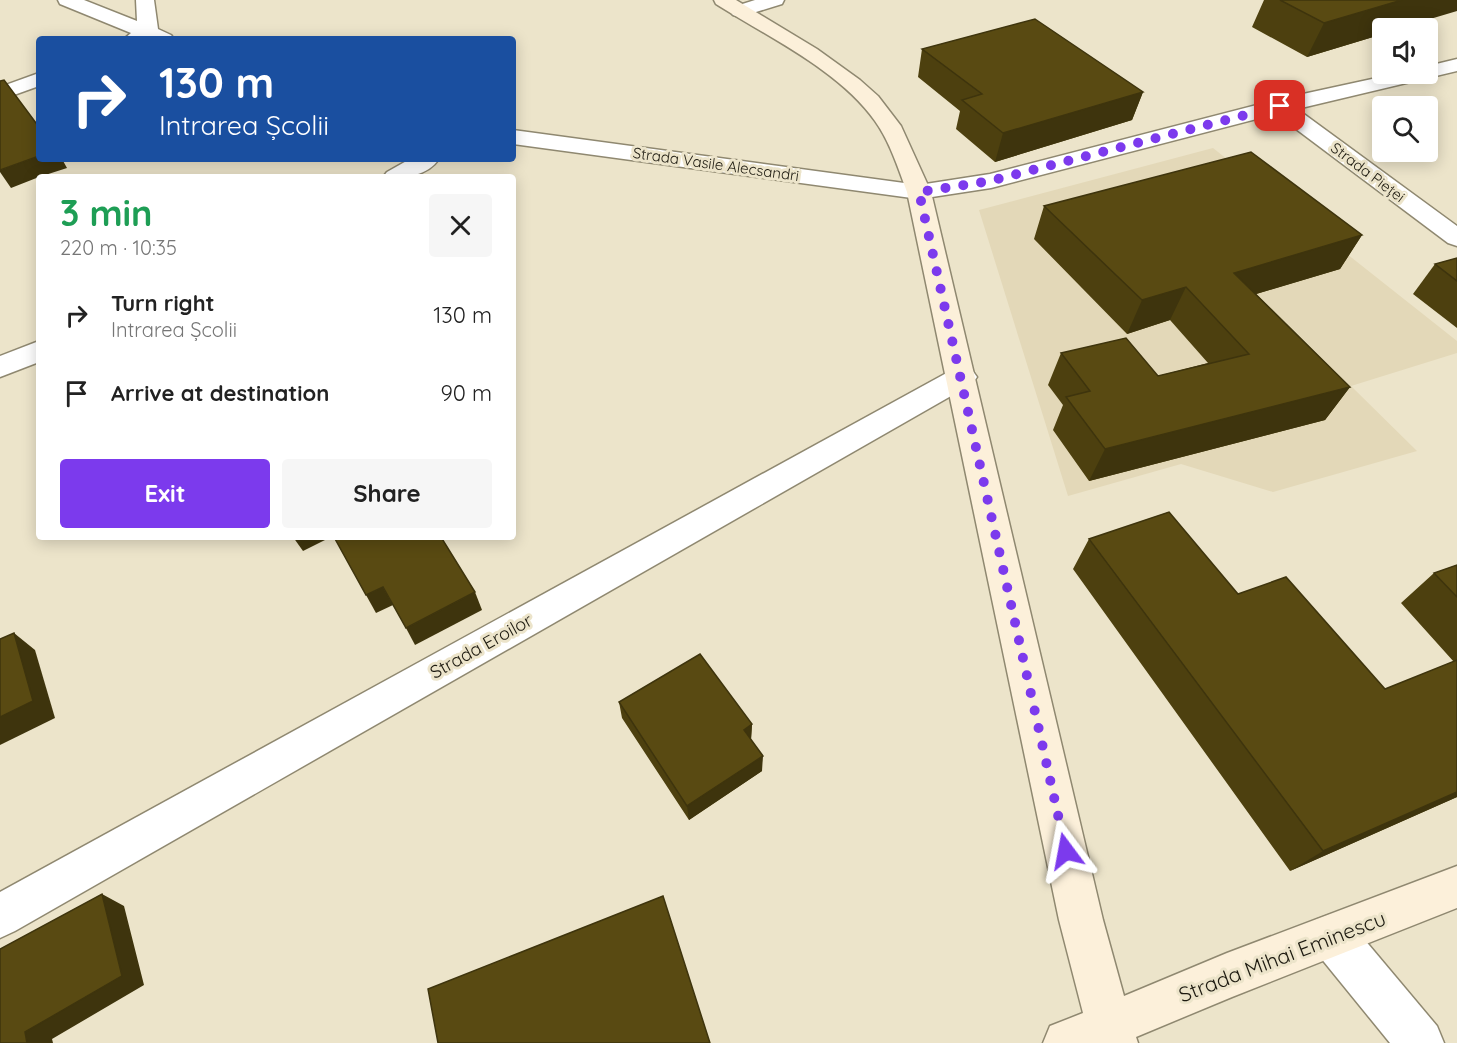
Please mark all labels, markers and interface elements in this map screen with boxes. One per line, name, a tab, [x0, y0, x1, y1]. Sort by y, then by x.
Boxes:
map controls	[1372, 18, 1438, 162]
button: sound	[1372, 18, 1438, 84]
text: 130 m	[159, 56, 274, 109]
icon: right	[60, 60, 138, 138]
pin	[1254, 80, 1305, 131]
icon: arrive	[1263, 89, 1296, 122]
button: search	[1372, 96, 1438, 162]
text: Intrarea Școlii	[159, 108, 329, 142]
street label: Strada Pieței	[1327, 138, 1409, 206]
street label: Strada Vasile Alecsandri	[632, 143, 800, 185]
text: 3 min	[60, 190, 153, 235]
button: close	[429, 194, 492, 257]
text: 220 m · 10:35	[60, 235, 177, 260]
text: Turn right	[111, 289, 215, 317]
icon: right	[60, 299, 93, 332]
text: 130 m	[433, 301, 492, 329]
text: Intrarea Școlii	[111, 317, 237, 342]
icon: arrive	[60, 377, 93, 410]
text: Arrive at destination	[111, 379, 329, 407]
text: 90 m	[441, 379, 492, 407]
button: Exit	[60, 459, 270, 528]
button: Share	[282, 459, 492, 528]
street label: Strada Eroilor	[426, 608, 536, 684]
position arrow	[1034, 819, 1098, 883]
street label: Strada Mihai Eminescu	[1175, 905, 1389, 1007]

